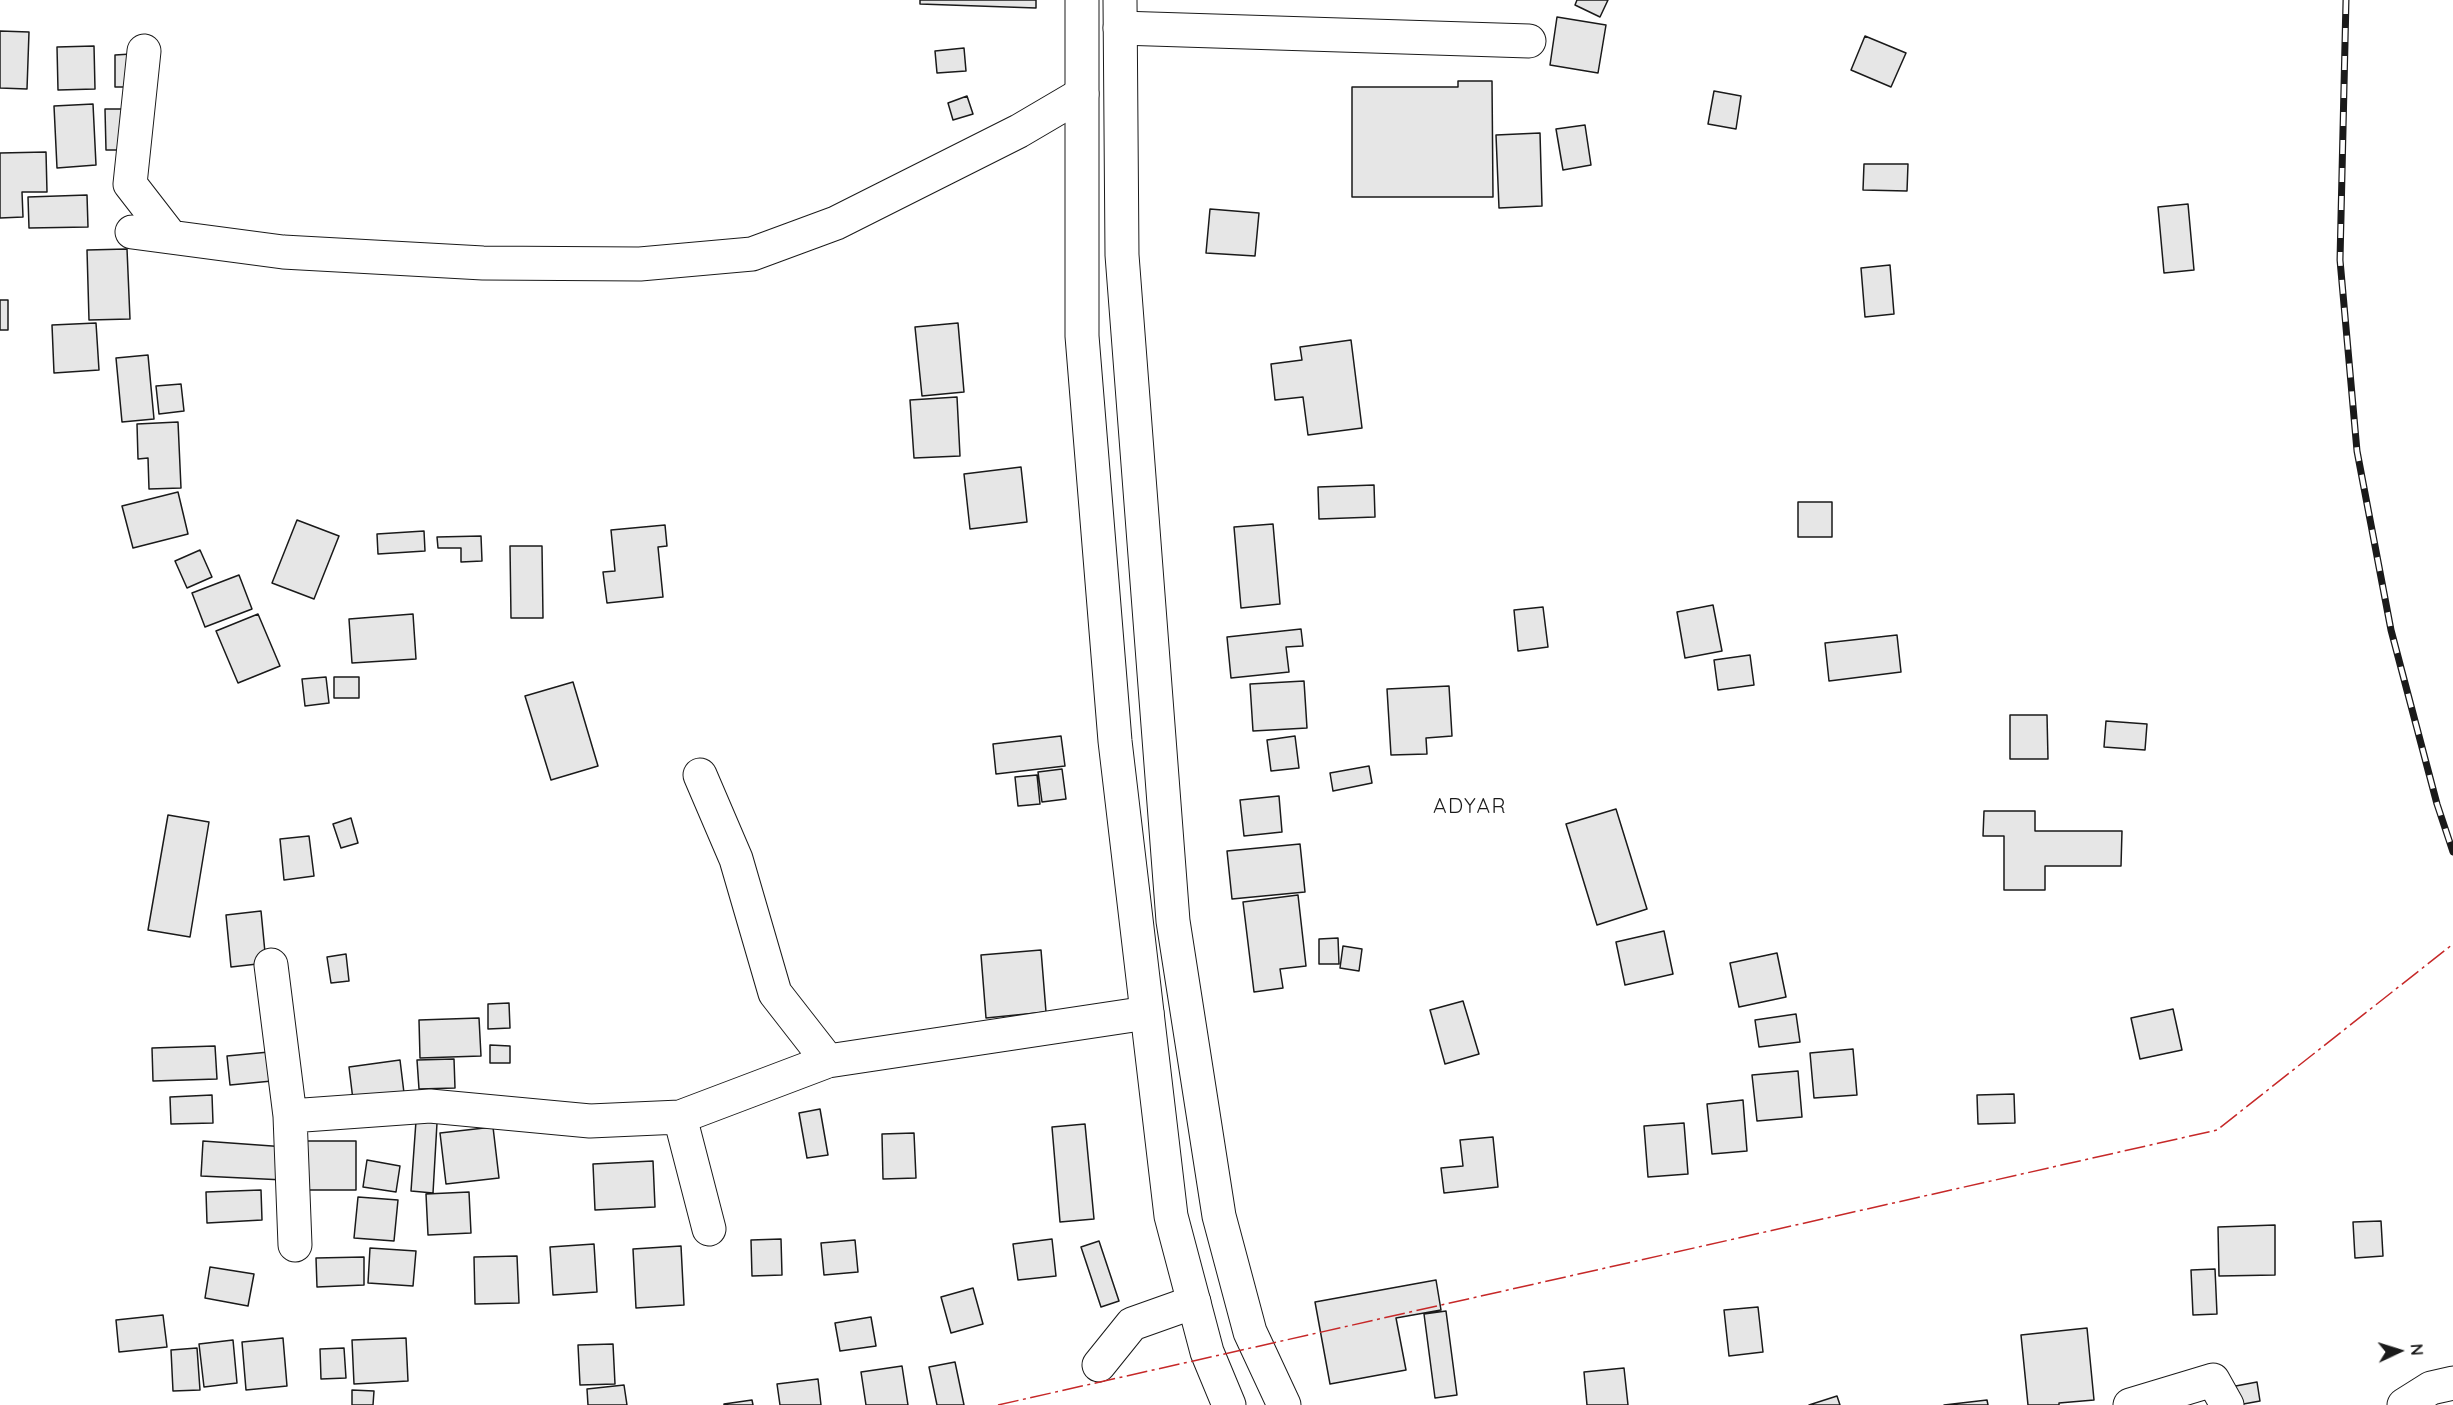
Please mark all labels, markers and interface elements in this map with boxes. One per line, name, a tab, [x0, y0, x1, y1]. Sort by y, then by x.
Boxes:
district label: ADYAR	[1433, 794, 1507, 820]
north arrow	[2369, 1321, 2429, 1381]
text: N	[2407, 1343, 2427, 1356]

